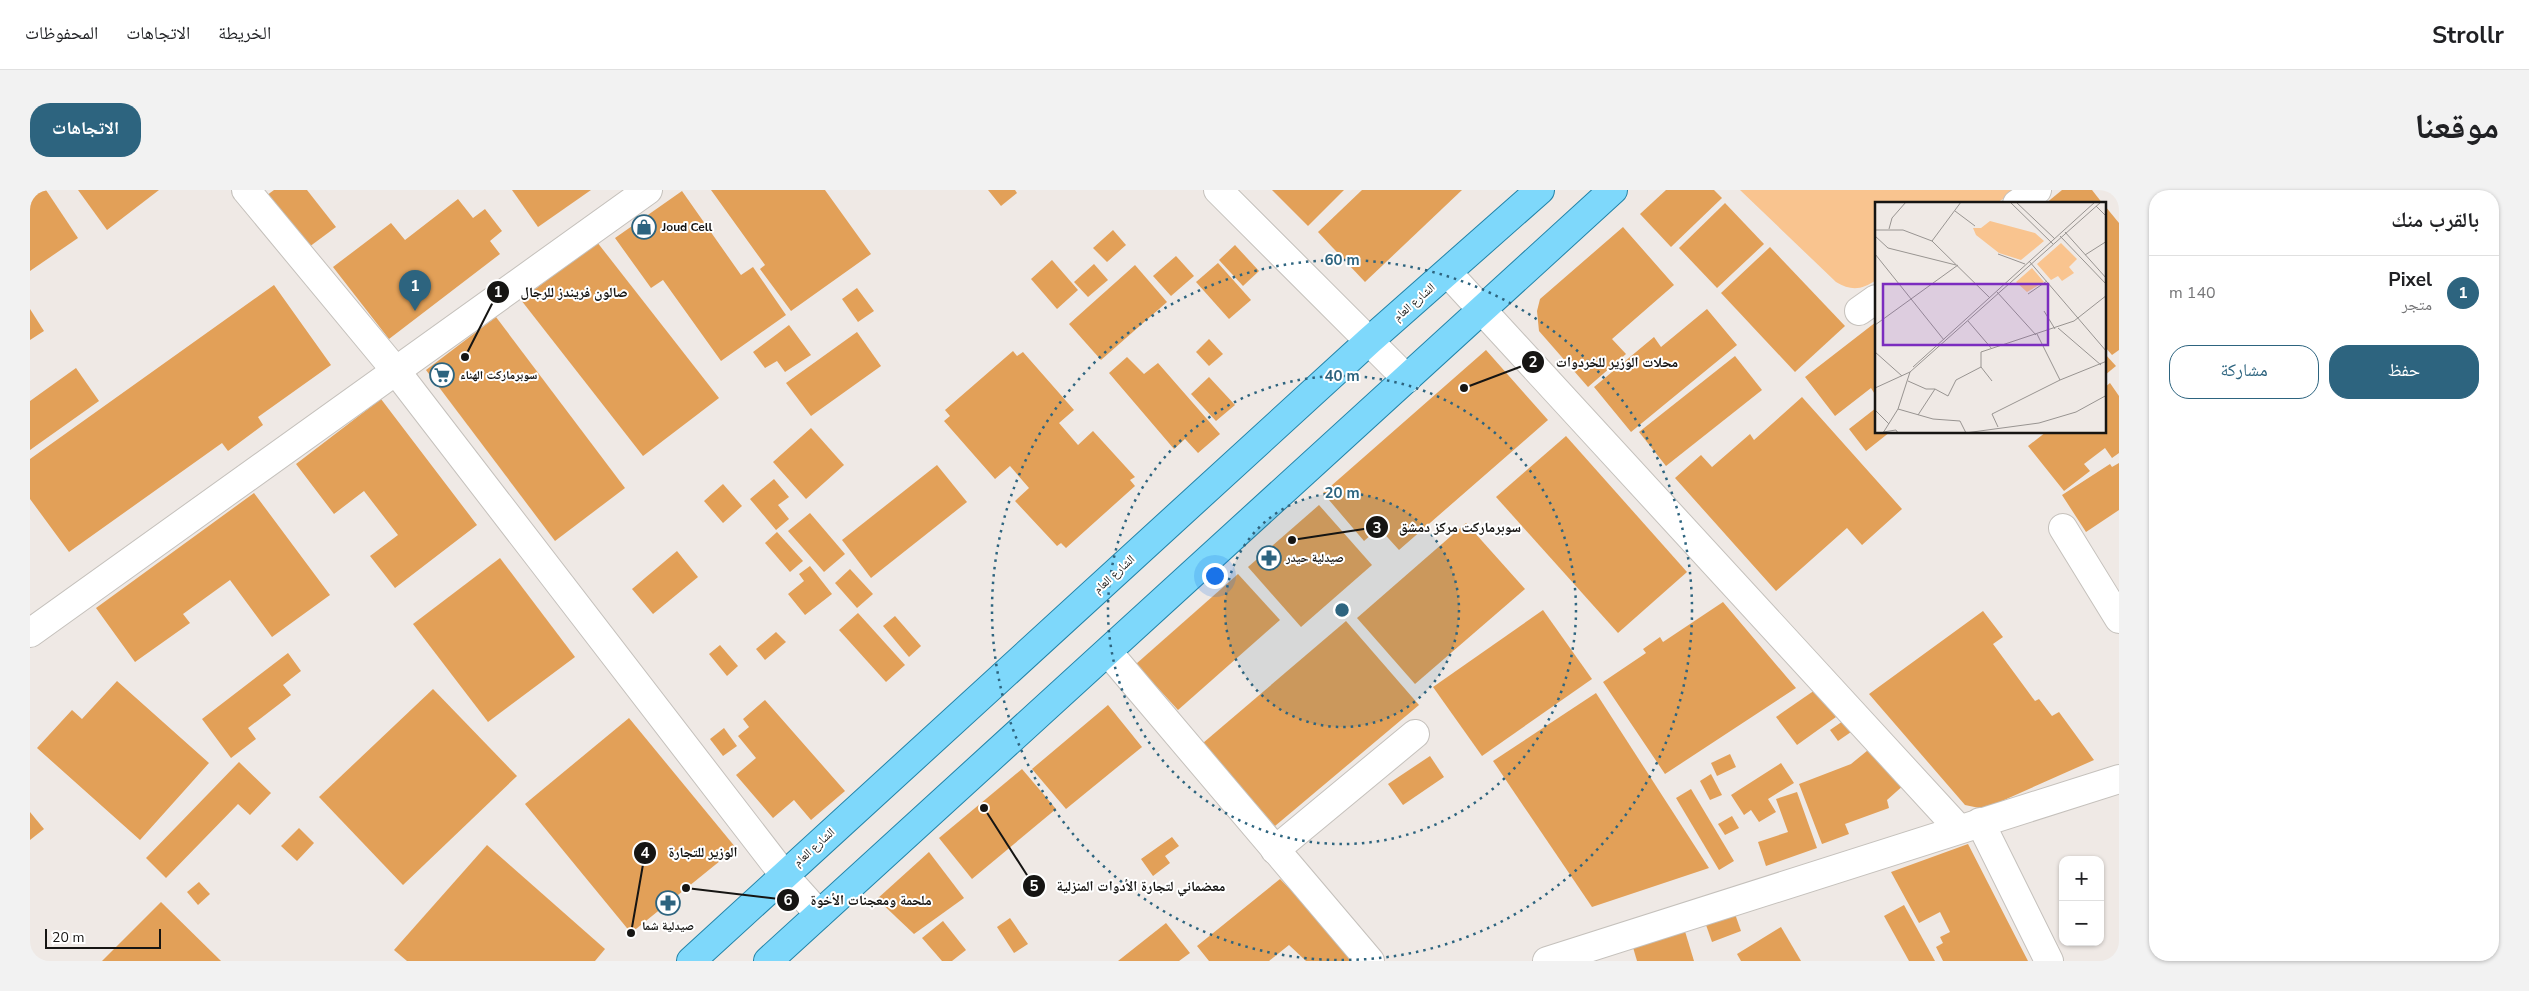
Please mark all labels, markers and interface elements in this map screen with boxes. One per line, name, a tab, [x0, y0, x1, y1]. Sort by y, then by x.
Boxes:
text: Strollr	[2432, 19, 2504, 51]
text: المحفوظات	[25, 21, 98, 45]
text: الاتجاهات	[126, 21, 190, 45]
text: الخريطة	[218, 21, 271, 45]
button: الاتجاهات	[30, 103, 141, 157]
text: موقعنا	[2414, 103, 2499, 150]
inset map	[1875, 202, 2106, 434]
text: بالقرب منك	[2391, 206, 2479, 234]
shop icon: Joud Cell	[631, 214, 657, 240]
place label: Joud Cell	[661, 219, 713, 235]
text: 60 m	[1324, 250, 1360, 270]
text: Pixel	[2388, 267, 2432, 293]
pin: 1	[399, 270, 431, 311]
callout: صالون فريندز للرجال	[485, 277, 638, 306]
street label: الشارع العام	[1390, 279, 1438, 325]
text: 1	[493, 282, 503, 302]
text: 140 m	[2169, 282, 2216, 304]
text: 1	[2458, 282, 2468, 304]
text: صالون فريندز للرجال	[520, 283, 628, 302]
text: متجر	[2402, 294, 2432, 316]
button: مشاركة	[2169, 345, 2319, 399]
button: حفظ	[2329, 345, 2479, 399]
callout: محلات الوزير للخردوات	[1521, 347, 1688, 376]
text: 2	[1528, 352, 1538, 372]
text: محلات الوزير للخردوات	[1556, 353, 1678, 372]
supermarket icon: سوبرماركت الهناء	[429, 362, 455, 388]
text: 40 m	[1324, 366, 1360, 386]
place label: سوبرماركت الهناء	[460, 367, 537, 383]
text: 20 m	[1324, 483, 1360, 503]
callout: سوبرماركت مركز دمشق	[1364, 513, 1532, 542]
text: 3	[1372, 518, 1382, 538]
text: سوبرماركت مركز دمشق	[1399, 518, 1521, 537]
pharmacy icon: صيدلية حيدر	[1256, 545, 1282, 571]
place label: صيدلية حيدر	[1285, 550, 1344, 566]
street label: الشارع العام	[1090, 551, 1138, 597]
your location	[1202, 563, 1228, 589]
centre of rings	[1333, 601, 1351, 619]
street label: الشارع العام	[790, 824, 838, 870]
callout: الوزير للتجارة	[633, 838, 747, 867]
text: 4	[640, 843, 650, 863]
text: الوزير للتجارة	[668, 843, 738, 862]
map controls	[2059, 856, 2104, 946]
button: +	[2059, 856, 2104, 901]
callout: معضماني لتجارة الأدوات المنزلية	[1021, 871, 1235, 900]
text: 5	[1029, 876, 1039, 896]
text: معضماني لتجارة الأدوات المنزلية	[1057, 877, 1225, 897]
callout: ملحمة ومعجنات الأخوة	[775, 886, 942, 915]
pharmacy icon: صيدلية شما	[655, 890, 681, 916]
text: 6	[783, 890, 793, 910]
text: ملحمة ومعجنات الأخوة	[810, 891, 932, 910]
button: −	[2059, 901, 2104, 946]
place label: صيدلية شما	[642, 918, 694, 934]
scale bar	[45, 926, 161, 949]
text: 20 m	[52, 928, 84, 947]

